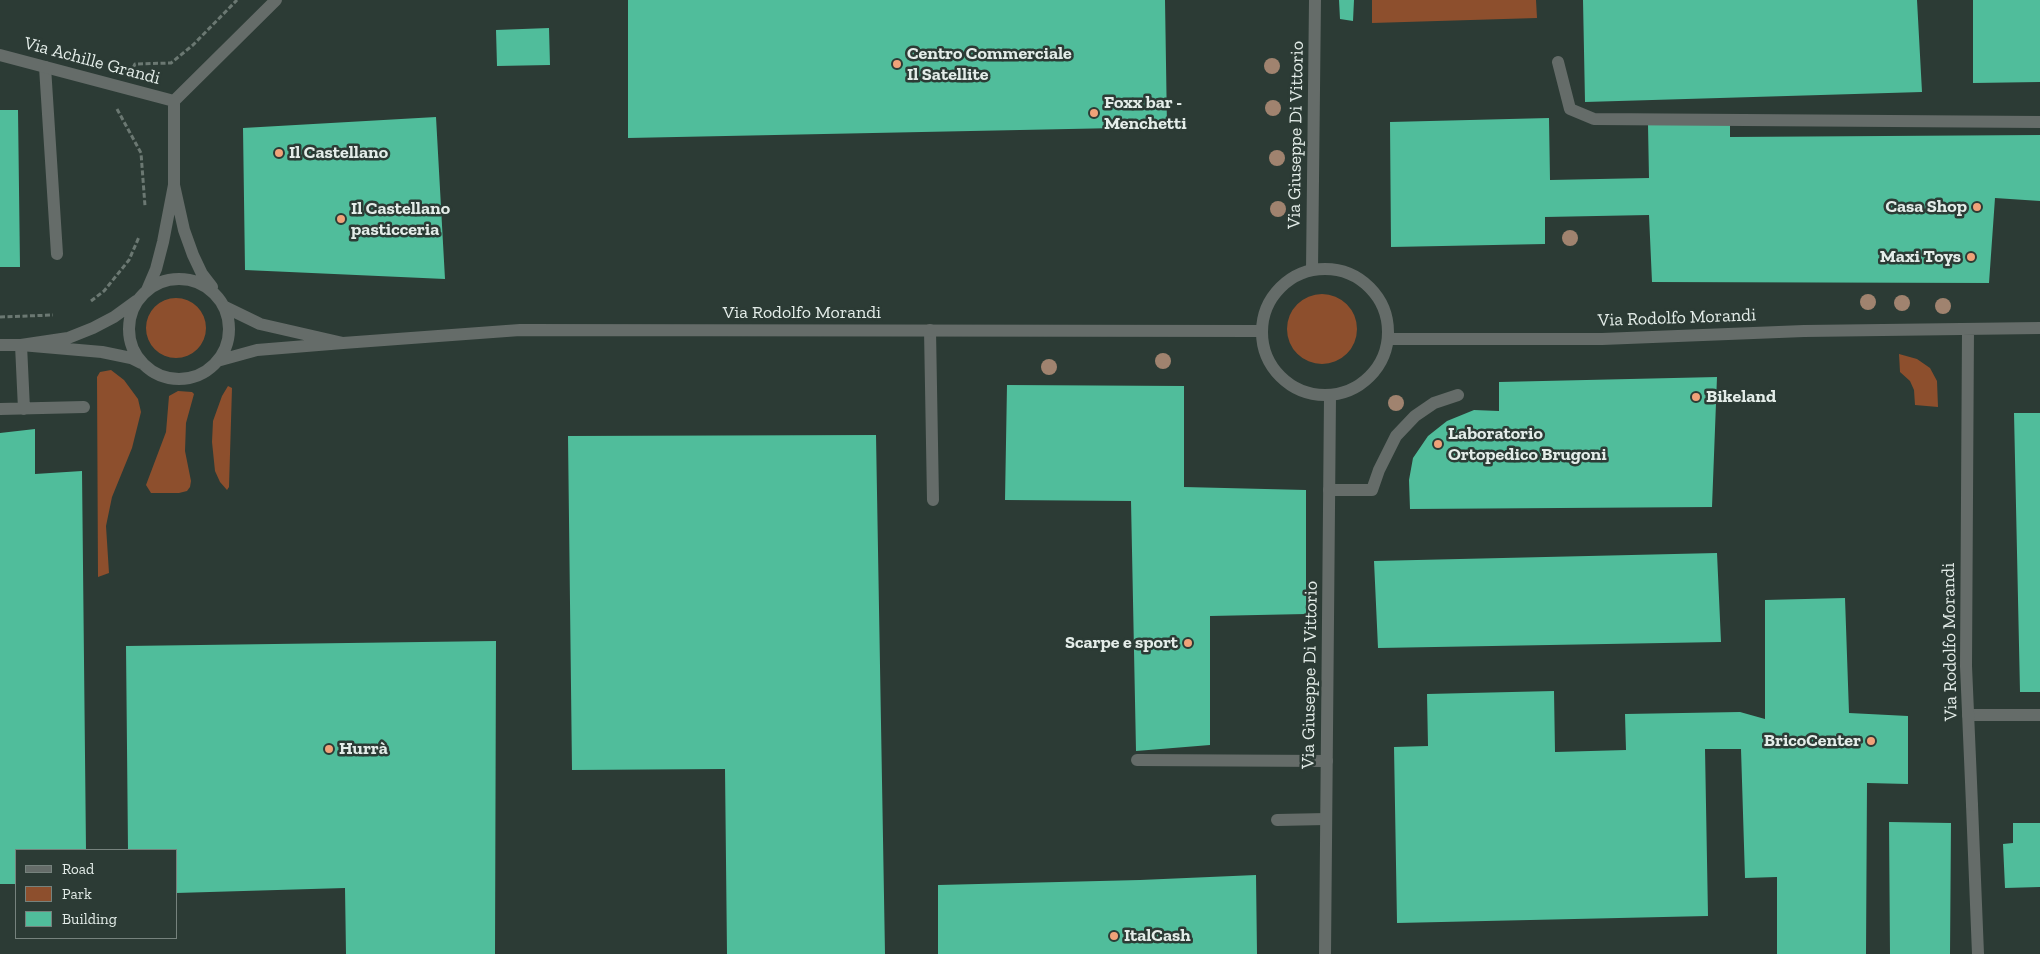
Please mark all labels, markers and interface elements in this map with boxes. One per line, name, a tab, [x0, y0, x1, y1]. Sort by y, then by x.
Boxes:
street label: Via Achille Grandi	[22, 32, 162, 90]
street label: Via Giuseppe Di Vittorio	[1284, 41, 1308, 229]
place label: Centro Commerciale Il Satellite	[907, 43, 1072, 86]
marker: Centro Commerciale Il Satellite	[891, 58, 903, 70]
place label: Foxx bar - Menchetti	[1104, 92, 1187, 134]
marker: Foxx bar - Menchetti	[1088, 107, 1100, 119]
place label: Il Castellano	[289, 142, 388, 164]
marker: Il Castellano	[273, 147, 285, 159]
place label: Casa Shop	[1885, 196, 1967, 218]
place label: Il Castellano pasticceria	[351, 198, 450, 240]
marker: Casa Shop	[1971, 201, 1983, 213]
marker: Il Castellano pasticceria	[335, 213, 347, 225]
place label: Maxi Toys	[1880, 246, 1961, 268]
marker: Maxi Toys	[1965, 251, 1977, 263]
street label: Via Rodolfo Morandi	[723, 302, 881, 324]
street label: Via Rodolfo Morandi	[1598, 304, 1756, 332]
place label: Bikeland	[1706, 386, 1776, 408]
marker: Bikeland	[1690, 391, 1702, 403]
place label: Laboratorio Ortopedico Brugoni	[1448, 423, 1607, 466]
marker: Laboratorio Ortopedico Brugoni	[1432, 438, 1444, 450]
street label: Via Rodolfo Morandi	[1938, 563, 1962, 721]
street label: Via Giuseppe Di Vittorio	[1298, 581, 1322, 769]
place label: Scarpe e sport	[1065, 632, 1178, 654]
marker: Scarpe e sport	[1182, 637, 1194, 649]
place label: BricoCenter	[1764, 730, 1861, 752]
marker: BricoCenter	[1865, 735, 1877, 747]
place label: Hurrà	[339, 738, 388, 760]
marker: Hurrà	[323, 743, 335, 755]
legend	[15, 849, 178, 939]
text: Road	[62, 860, 94, 878]
text: Park	[62, 885, 92, 903]
text: Building	[62, 910, 117, 928]
place label: ItalCash	[1124, 925, 1191, 947]
marker: ItalCash	[1108, 930, 1120, 942]

